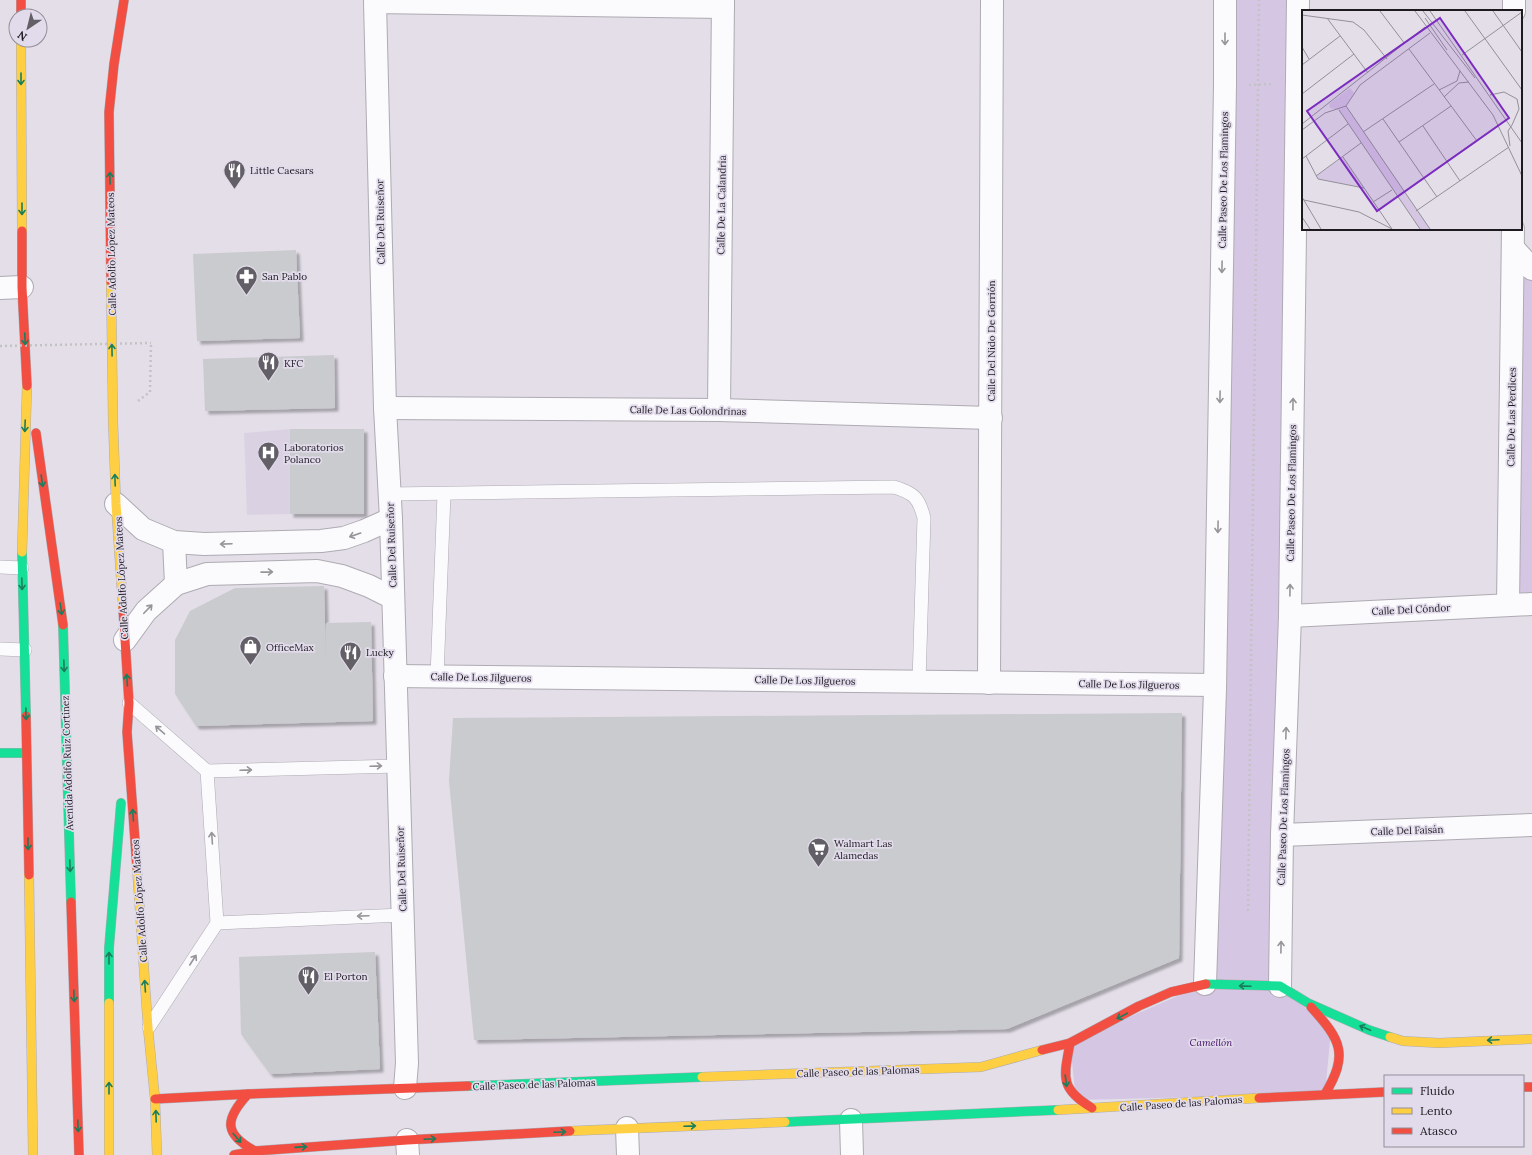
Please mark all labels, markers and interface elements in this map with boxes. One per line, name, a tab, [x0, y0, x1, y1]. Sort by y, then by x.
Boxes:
north arrow	[8, 8, 48, 48]
inset map	[1302, 10, 1522, 230]
text: N	[14, 28, 30, 44]
one-way arrow	[1221, 32, 1229, 45]
one-way arrow	[17, 72, 25, 85]
street label: Calle Paseo De Los Flamingos	[1216, 111, 1231, 249]
street label: Calle De La Calandria	[714, 155, 729, 255]
restaurant icon: Little Caesars	[221, 157, 247, 190]
place label: Little Caesars	[250, 164, 314, 177]
one-way arrow	[106, 172, 114, 185]
street label: Calle Del Ruiseñor	[373, 179, 388, 265]
street label: Calle Adolfo López Mateos	[104, 192, 119, 316]
one-way arrow	[18, 202, 26, 215]
one-way arrow	[1218, 260, 1226, 273]
pharmacy icon: San Pablo	[234, 263, 260, 296]
place label: San Pablo	[262, 270, 307, 283]
street label: Calle Del Nido De Gorrión	[985, 280, 998, 402]
one-way arrow	[21, 332, 29, 345]
one-way arrow	[108, 344, 116, 357]
restaurant icon: KFC	[256, 350, 282, 383]
place label: KFC	[284, 357, 303, 370]
street label: Calle De Las Perdices	[1504, 367, 1519, 467]
one-way arrow	[1216, 390, 1224, 403]
one-way arrow	[1289, 398, 1296, 411]
street label: Calle De Las Golondrinas	[630, 403, 747, 418]
one-way arrow	[22, 419, 29, 432]
street label: Calle Paseo De Los Flamingos	[1284, 424, 1299, 562]
hospital icon: Laboratorios Polanco	[255, 440, 281, 473]
place label: Laboratorios Polanco	[284, 441, 344, 466]
one-way arrow	[38, 474, 46, 487]
one-way arrow	[112, 474, 119, 487]
street label: Calle Del Ruiseñor	[383, 502, 399, 588]
street label: Calle Adolfo López Mateos	[112, 516, 131, 640]
one-way arrow	[1214, 520, 1222, 533]
one-way arrow	[349, 531, 361, 539]
one-way arrow	[220, 540, 233, 547]
one-way arrow	[260, 568, 273, 576]
one-way arrow	[18, 577, 26, 590]
one-way arrow	[1286, 584, 1294, 597]
street label: Calle Del Cóndor	[1371, 601, 1451, 618]
one-way arrow	[57, 603, 65, 616]
one-way arrow	[144, 604, 153, 614]
shop icon: OfficeMax	[238, 634, 264, 667]
restaurant icon: Lucky	[337, 639, 363, 672]
place label: OfficeMax	[266, 641, 315, 654]
place label: Lucky	[366, 646, 394, 659]
one-way arrow	[61, 659, 68, 672]
street label: Calle De Los Jilgueros	[430, 670, 532, 685]
street label: Calle De Los Jilgueros	[754, 673, 856, 688]
one-way arrow	[124, 674, 131, 687]
street label: Calle De Los Jilgueros	[1078, 677, 1180, 692]
street label: Avenida Adolfo Ruiz Cortinez	[59, 695, 76, 832]
one-way arrow	[22, 707, 30, 720]
one-way arrow	[154, 725, 165, 734]
one-way arrow	[1282, 727, 1290, 740]
street label: Calle Paseo De Los Flamingos	[1275, 748, 1292, 886]
one-way arrow	[369, 762, 382, 770]
one-way arrow	[239, 766, 252, 774]
one-way arrow	[129, 809, 136, 822]
street label: Calle Del Faisán	[1370, 823, 1444, 838]
street label: Calle Del Ruiseñor	[393, 826, 409, 912]
one-way arrow	[209, 832, 216, 845]
supermarket icon: Walmart Las Alamedas	[806, 836, 832, 869]
one-way arrow	[24, 837, 32, 850]
place label: Walmart Las Alamedas	[833, 837, 893, 862]
street label: Calle Adolfo López Mateos	[129, 839, 150, 963]
one-way arrow	[66, 859, 74, 872]
one-way arrow	[357, 913, 370, 920]
one-way arrow	[1277, 941, 1284, 954]
one-way arrow	[105, 952, 113, 965]
one-way arrow	[188, 955, 197, 966]
restaurant icon: El Porton	[295, 963, 321, 996]
place label: El Porton	[324, 970, 368, 983]
one-way arrow	[141, 980, 148, 993]
one-way arrow	[1239, 982, 1252, 989]
one-way arrow	[70, 989, 78, 1002]
one-way arrow	[1116, 1012, 1128, 1020]
one-way arrow	[1360, 1024, 1372, 1032]
park label: Camellón	[1190, 1036, 1233, 1049]
one-way arrow	[1487, 1037, 1500, 1044]
street label: Calle Paseo de las Palomas	[796, 1063, 920, 1080]
one-way arrow	[1062, 1075, 1070, 1088]
legend	[1384, 1075, 1524, 1147]
street label: Calle Paseo de las Palomas	[472, 1076, 596, 1093]
one-way arrow	[105, 1082, 113, 1095]
text: Fluido	[1420, 1083, 1455, 1098]
street label: Calle Paseo de las Palomas	[1119, 1093, 1243, 1114]
text: Lento	[1420, 1103, 1452, 1118]
one-way arrow	[152, 1110, 159, 1123]
one-way arrow	[74, 1119, 82, 1132]
one-way arrow	[683, 1122, 696, 1130]
text: Atasco	[1419, 1123, 1457, 1138]
one-way arrow	[553, 1128, 566, 1135]
one-way arrow	[233, 1132, 242, 1143]
one-way arrow	[423, 1135, 436, 1142]
one-way arrow	[294, 1144, 307, 1151]

